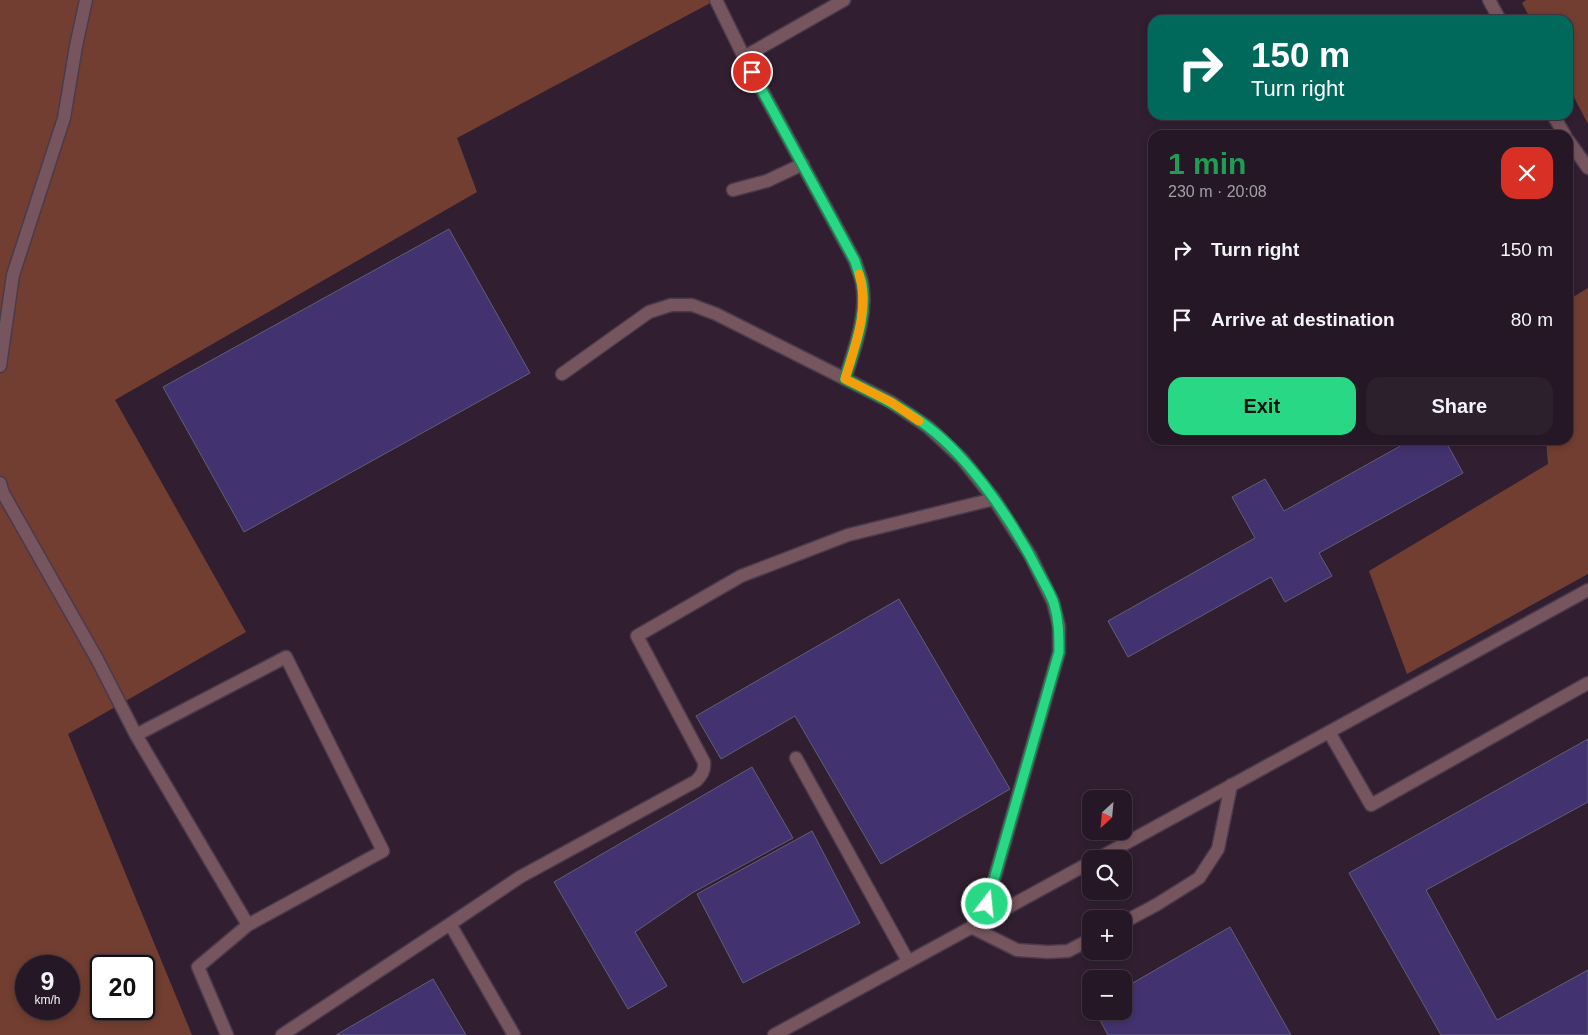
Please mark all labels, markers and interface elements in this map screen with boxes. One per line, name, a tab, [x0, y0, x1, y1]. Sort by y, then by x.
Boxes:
icon: right	[1168, 35, 1233, 100]
text: 150 m	[1251, 35, 1350, 74]
pin	[731, 51, 773, 93]
icon: arrive	[738, 58, 766, 86]
text: Turn right	[1251, 76, 1344, 101]
text: 1 min	[1168, 147, 1246, 180]
button: close	[1501, 147, 1553, 199]
text: 230 m · 20:08	[1168, 183, 1267, 200]
icon: right	[1168, 236, 1196, 264]
text: Turn right	[1211, 239, 1299, 260]
text: 150 m	[1500, 239, 1553, 260]
icon: arrive	[1168, 306, 1196, 334]
text: Arrive at destination	[1211, 309, 1395, 330]
text: 80 m	[1511, 309, 1553, 330]
button: Exit	[1168, 377, 1356, 435]
button: Share	[1366, 377, 1553, 435]
north arrow	[1082, 790, 1132, 840]
map controls	[1082, 790, 1132, 1020]
button: search	[1082, 850, 1132, 900]
position arrow	[960, 877, 1012, 929]
button: +	[1082, 910, 1132, 960]
speed limit sign: 20	[90, 955, 155, 1020]
text: 9	[41, 967, 54, 995]
button: −	[1082, 970, 1132, 1020]
text: km/h	[34, 993, 61, 1007]

